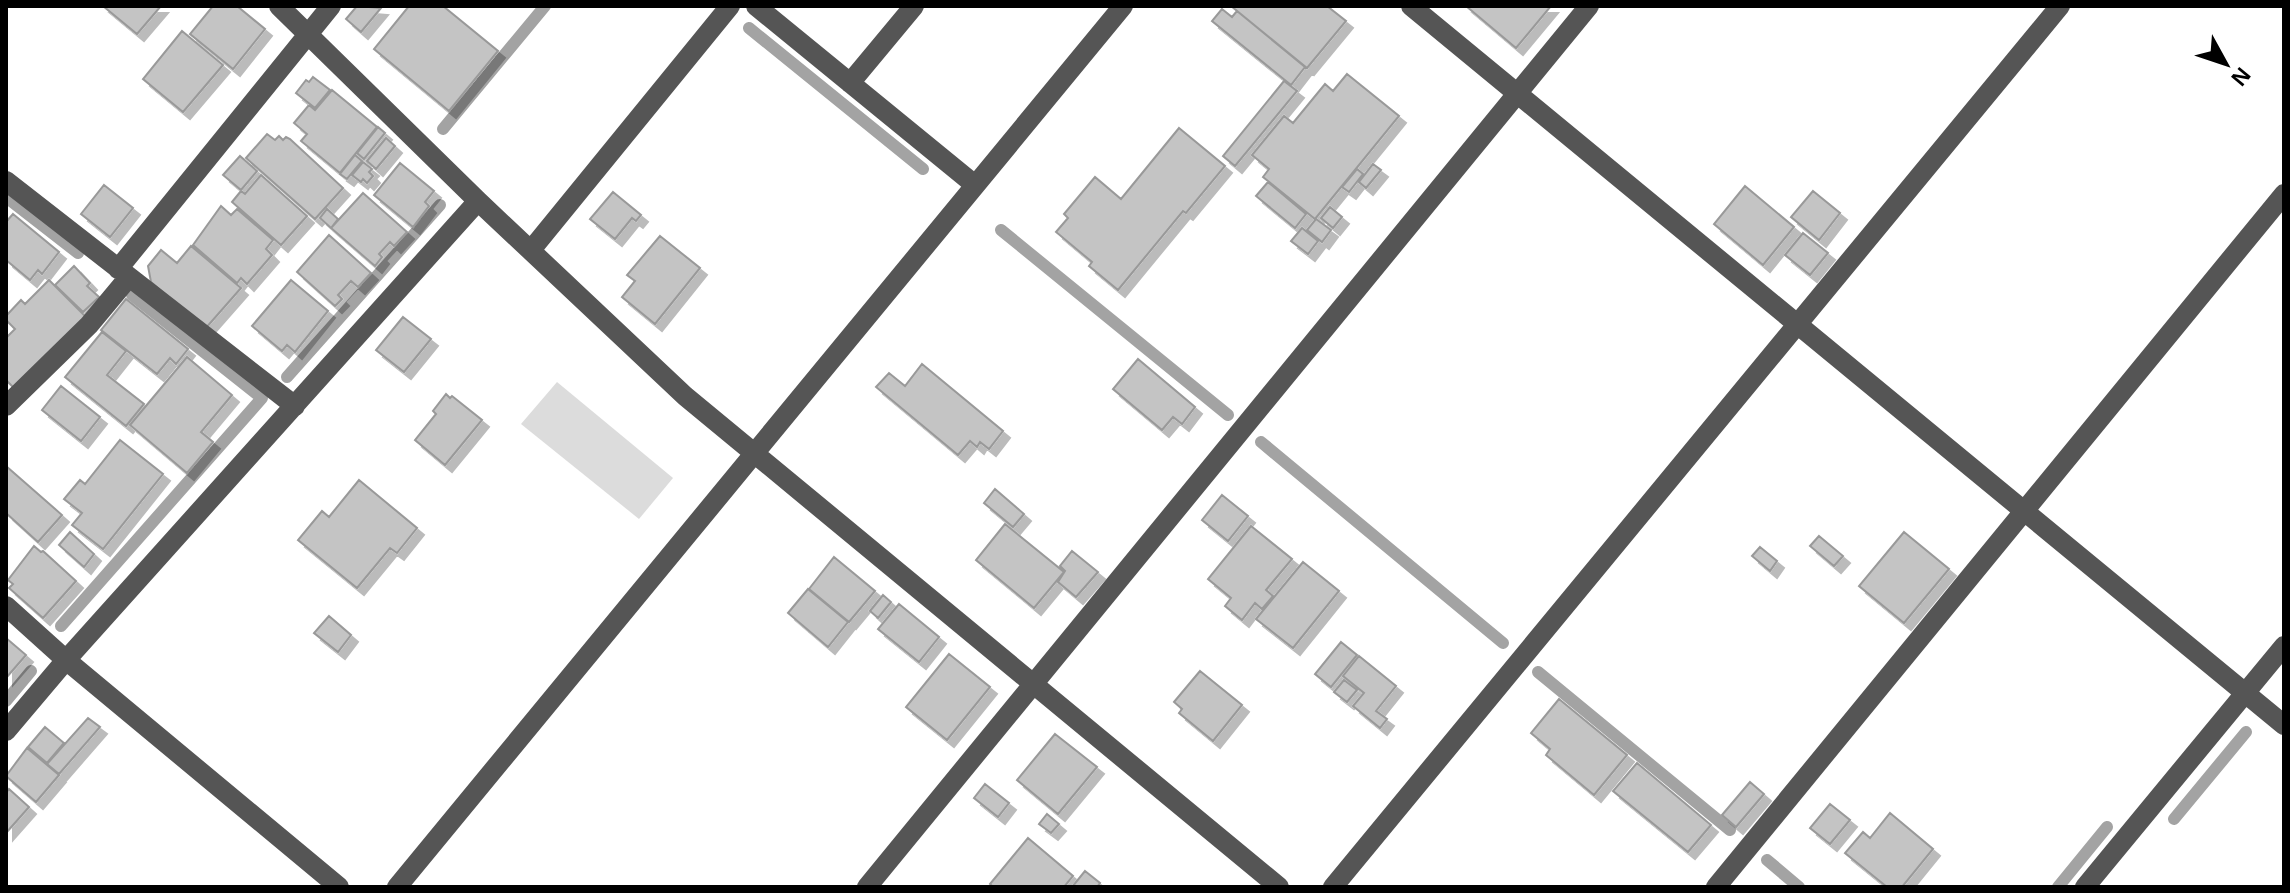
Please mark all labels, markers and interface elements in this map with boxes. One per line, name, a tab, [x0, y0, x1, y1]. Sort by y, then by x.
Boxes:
north arrow	[2186, 24, 2266, 104]
text: N	[2226, 62, 2256, 91]

